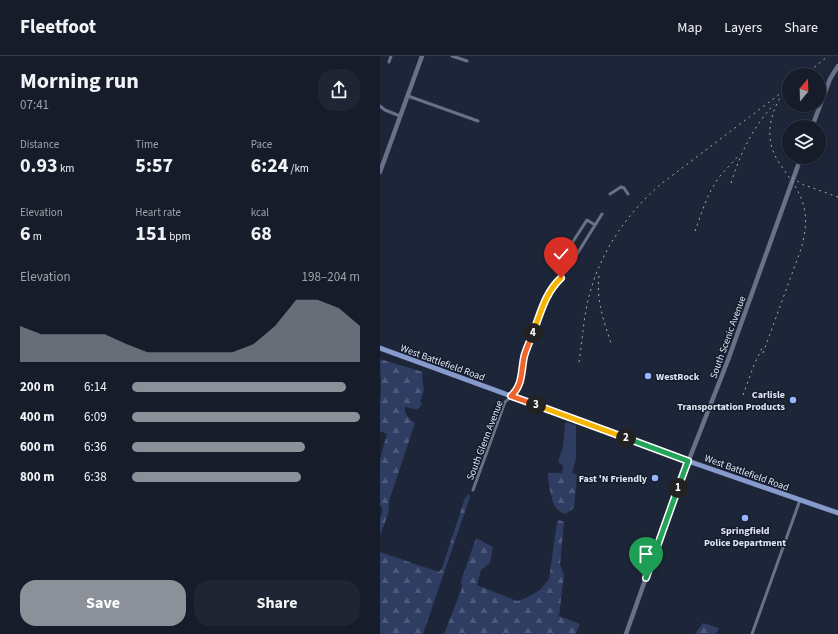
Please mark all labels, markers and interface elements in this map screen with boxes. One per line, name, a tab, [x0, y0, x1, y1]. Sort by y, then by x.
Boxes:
text: Fleetfoot	[20, 14, 96, 41]
text: Map	[677, 18, 702, 38]
text: Layers	[724, 18, 762, 38]
text: Share	[784, 18, 818, 38]
text: Morning run	[20, 65, 139, 97]
north arrow	[782, 68, 826, 112]
map controls	[782, 68, 826, 164]
button: share	[318, 69, 360, 111]
text: 07:41	[20, 96, 49, 114]
button: layers	[782, 120, 826, 164]
text: Distance	[20, 137, 59, 152]
text: Time	[135, 137, 159, 152]
text: Pace	[251, 137, 272, 152]
text: 0.93	[20, 152, 58, 180]
text: 5:57	[135, 152, 173, 180]
text: 6:24	[251, 152, 288, 180]
text: km	[58, 161, 74, 176]
text: /km	[288, 161, 309, 176]
text: Elevation	[20, 205, 63, 220]
text: Heart rate	[135, 205, 181, 220]
text: kcal	[251, 205, 269, 220]
text: 6	[20, 220, 31, 248]
text: 151	[135, 220, 167, 248]
text: 68	[251, 220, 272, 248]
text: m	[31, 229, 42, 244]
text: bpm	[167, 229, 191, 244]
pin	[544, 237, 578, 278]
icon: check	[550, 243, 572, 265]
text: Elevation	[20, 268, 71, 286]
text: 198–204 m	[302, 268, 360, 286]
street label: South Scenic Avenue	[706, 294, 749, 381]
pin: 4	[523, 323, 543, 343]
text: 4	[530, 325, 536, 340]
street label: West Battlefield Road	[398, 341, 487, 385]
place label: WestRock	[656, 370, 700, 384]
marker: WestRock	[643, 371, 653, 381]
text: 200 m	[20, 378, 54, 396]
text: 6:14	[84, 378, 107, 396]
place label: Carlisle Transportation Products	[677, 388, 786, 414]
pin: 3	[526, 395, 546, 415]
marker: Carlisle Transportation Products	[788, 395, 798, 405]
text: 3	[533, 397, 539, 412]
street label: South Glenn Avenue	[463, 398, 507, 482]
text: 400 m	[20, 408, 54, 426]
text: 6:09	[84, 408, 107, 426]
pin: 2	[616, 428, 636, 448]
text: 2	[623, 430, 629, 445]
text: 600 m	[20, 438, 54, 456]
text: 6:36	[84, 438, 107, 456]
street label: West Battlefield Road	[702, 451, 791, 495]
text: 800 m	[20, 468, 54, 486]
text: 6:38	[84, 468, 107, 486]
place label: Fast 'N Friendly	[579, 472, 648, 486]
marker: Fast 'N Friendly	[650, 473, 660, 483]
pin: 1	[668, 478, 688, 498]
text: 1	[675, 480, 681, 495]
marker: Springfield Police Department	[740, 513, 750, 523]
place label: Springfield Police Department	[704, 524, 786, 550]
pin	[629, 537, 663, 578]
icon: arrive	[635, 543, 657, 565]
button: Save	[20, 580, 186, 626]
button: Share	[194, 580, 360, 626]

